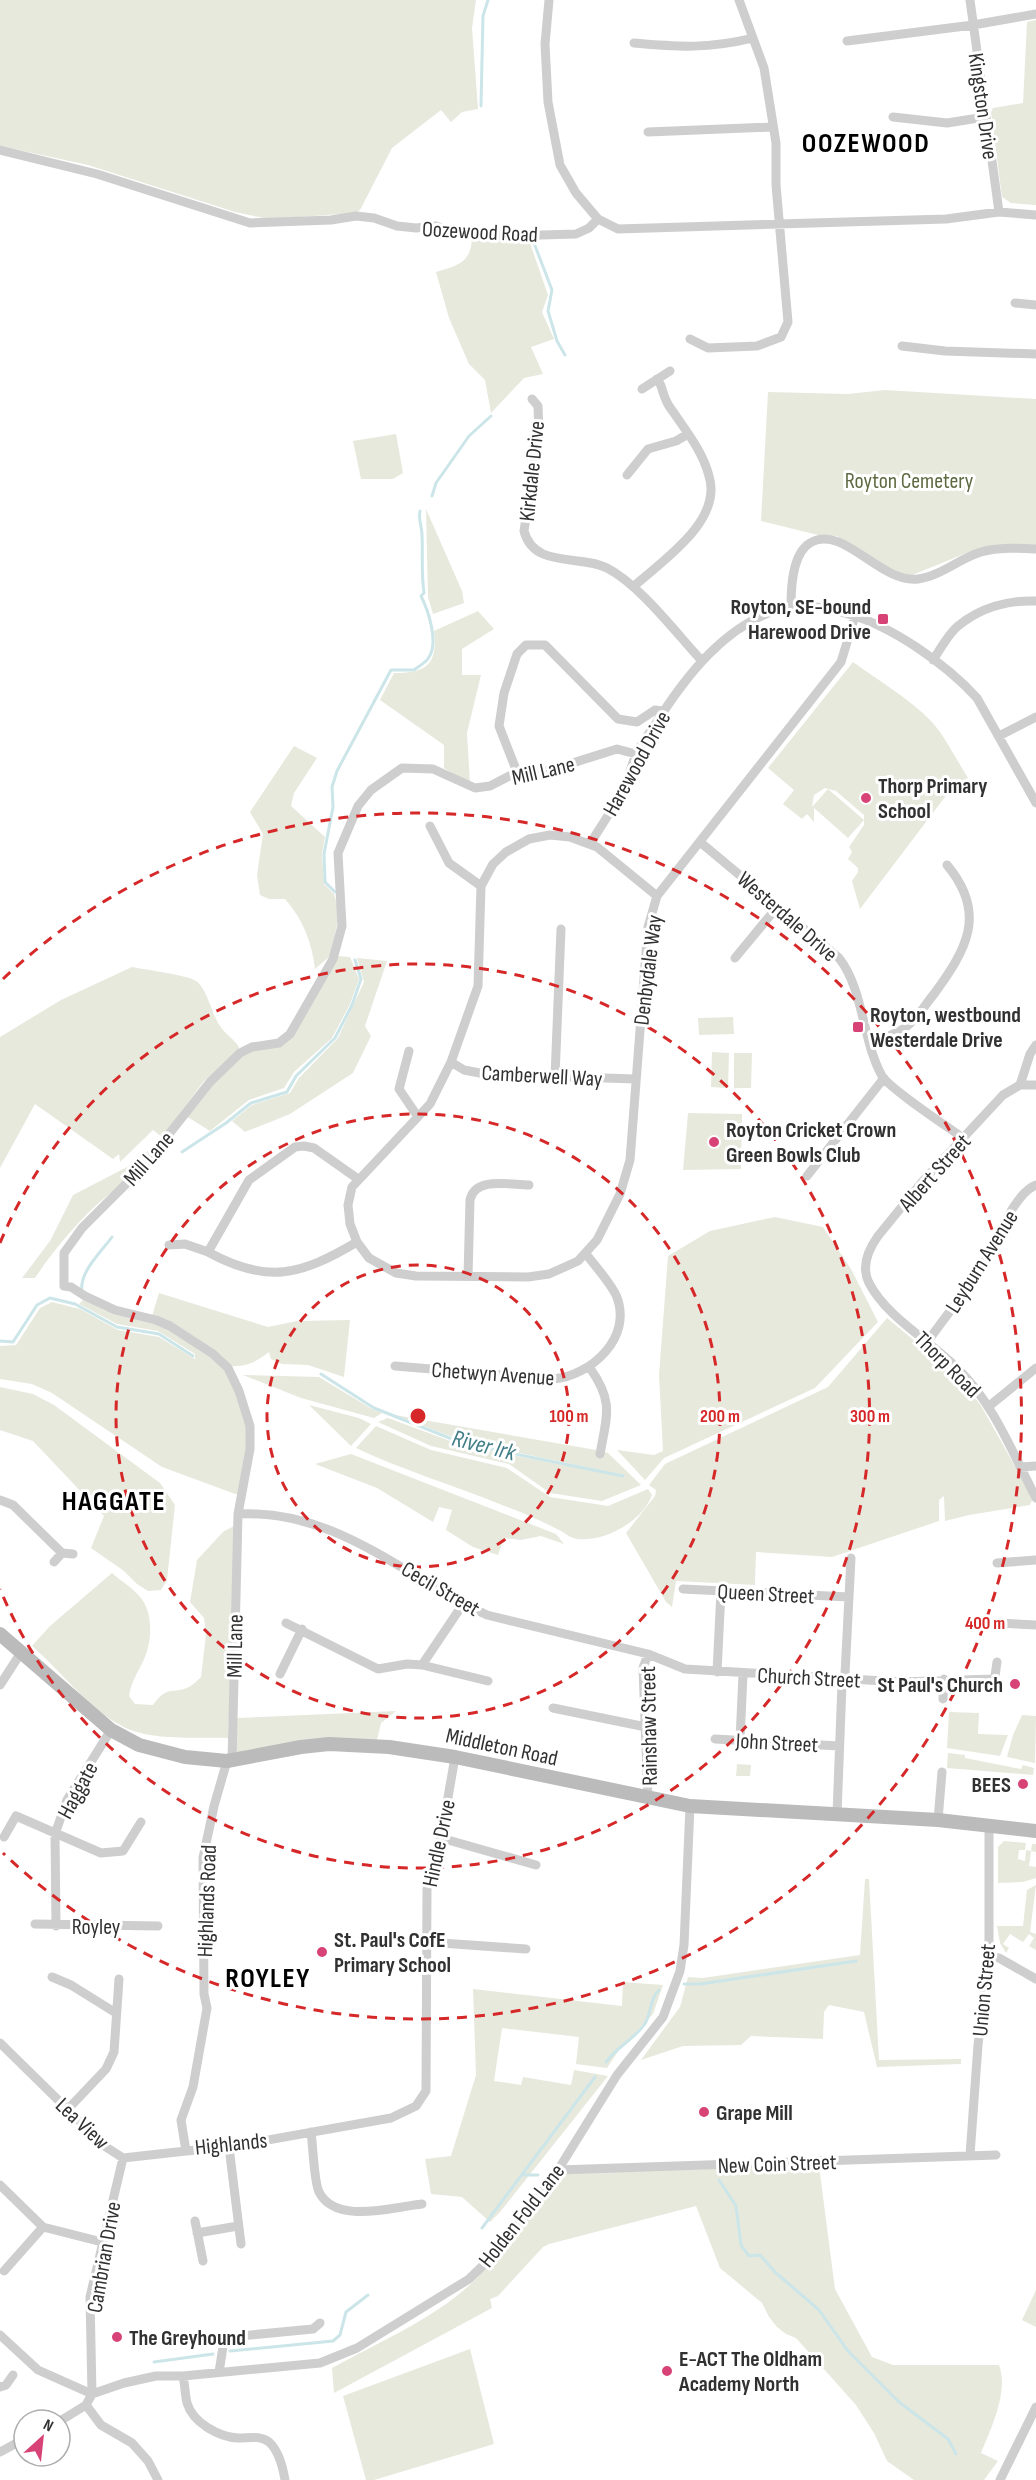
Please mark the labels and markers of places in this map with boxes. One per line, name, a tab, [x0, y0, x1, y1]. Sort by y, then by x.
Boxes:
place label: Royton, SE-bound Harewood Drive	[730, 594, 871, 646]
marker: Royton, SE-bound Harewood Drive	[876, 612, 890, 626]
place label: Thorp Primary School	[878, 773, 987, 825]
marker: Thorp Primary School	[859, 791, 873, 805]
place label: Royton, westbound Westerdale Drive	[870, 1002, 1021, 1054]
marker: Royton, westbound Westerdale Drive	[851, 1020, 865, 1034]
place label: Royton Cricket Crown Green Bowls Club	[726, 1117, 896, 1169]
marker: Royton Cricket Crown Green Bowls Club	[707, 1135, 721, 1149]
centre of rings	[408, 1406, 428, 1426]
place label: St Paul's Church	[877, 1672, 1003, 1699]
marker: St Paul's Church	[1008, 1677, 1022, 1691]
place label: BEES	[972, 1772, 1011, 1799]
marker: BEES	[1016, 1777, 1030, 1791]
place label: St. Paul's CofE Primary School	[334, 1927, 451, 1979]
marker: St. Paul's CofE Primary School	[315, 1945, 329, 1959]
place label: Grape Mill	[716, 2100, 793, 2127]
marker: Grape Mill	[697, 2105, 711, 2119]
place label: The Greyhound	[129, 2325, 246, 2352]
marker: The Greyhound	[110, 2330, 124, 2344]
place label: E-ACT The Oldham Academy North	[678, 2346, 822, 2398]
marker: E-ACT The Oldham Academy North	[660, 2364, 674, 2378]

